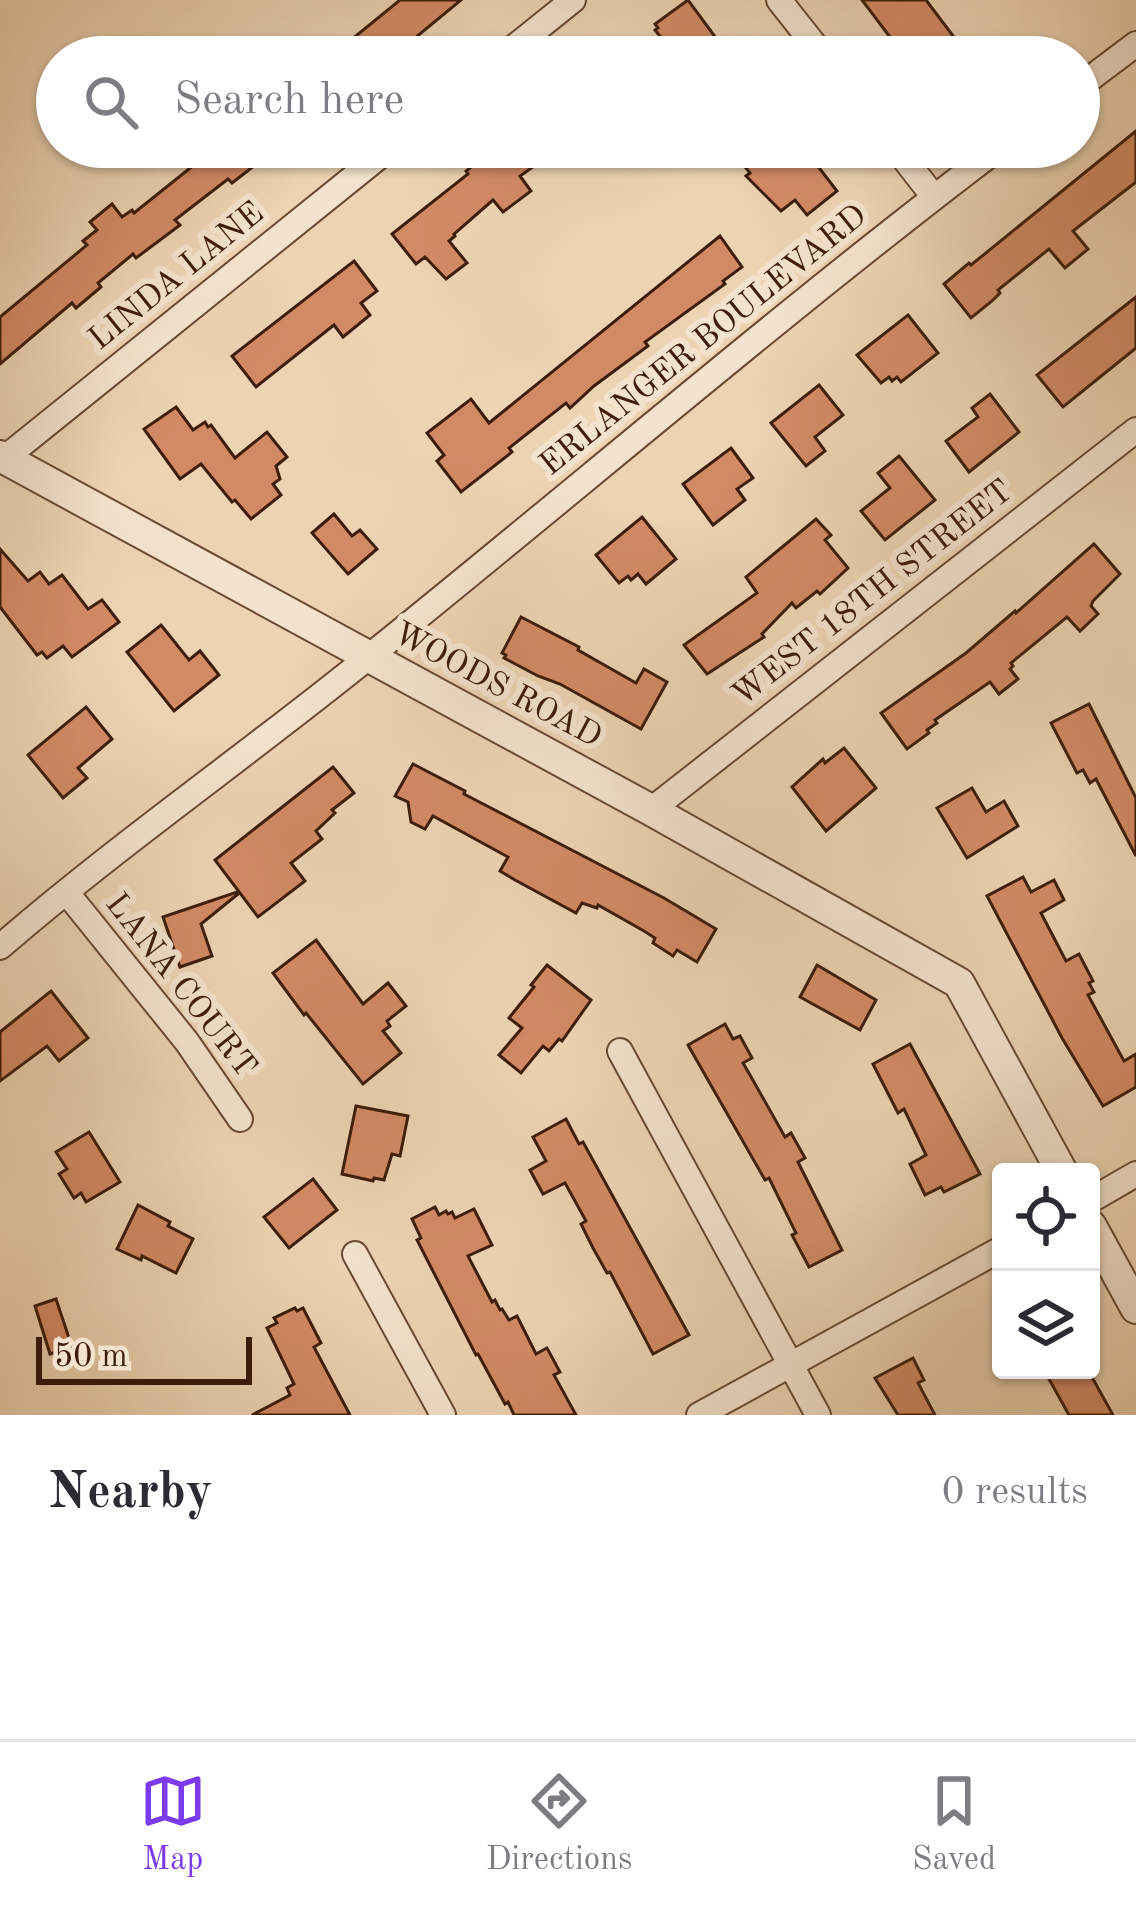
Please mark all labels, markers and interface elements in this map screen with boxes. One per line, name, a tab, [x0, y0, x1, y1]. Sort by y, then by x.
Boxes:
search box	[36, 36, 1100, 168]
icon: search	[78, 69, 144, 135]
text: Search here	[174, 79, 404, 124]
street label: LINDA LANE	[83, 197, 271, 357]
street label: ERLANGER BOULEVARD	[535, 199, 873, 483]
street label: WEST 18TH STREET	[727, 475, 1019, 713]
street label: WOODS ROAD	[388, 617, 606, 755]
street label: LANA COURT	[98, 888, 262, 1084]
map controls	[992, 1163, 1100, 1379]
button: locate	[992, 1163, 1100, 1271]
button: layers	[992, 1271, 1100, 1379]
scale bar	[36, 1331, 252, 1384]
text: 50 m	[54, 1341, 128, 1374]
text: Nearby	[48, 1468, 213, 1519]
text: 0 results	[942, 1473, 1088, 1512]
tab: Map	[140, 1768, 206, 1881]
tab: Directions	[486, 1768, 632, 1881]
tab: Saved	[912, 1768, 996, 1881]

